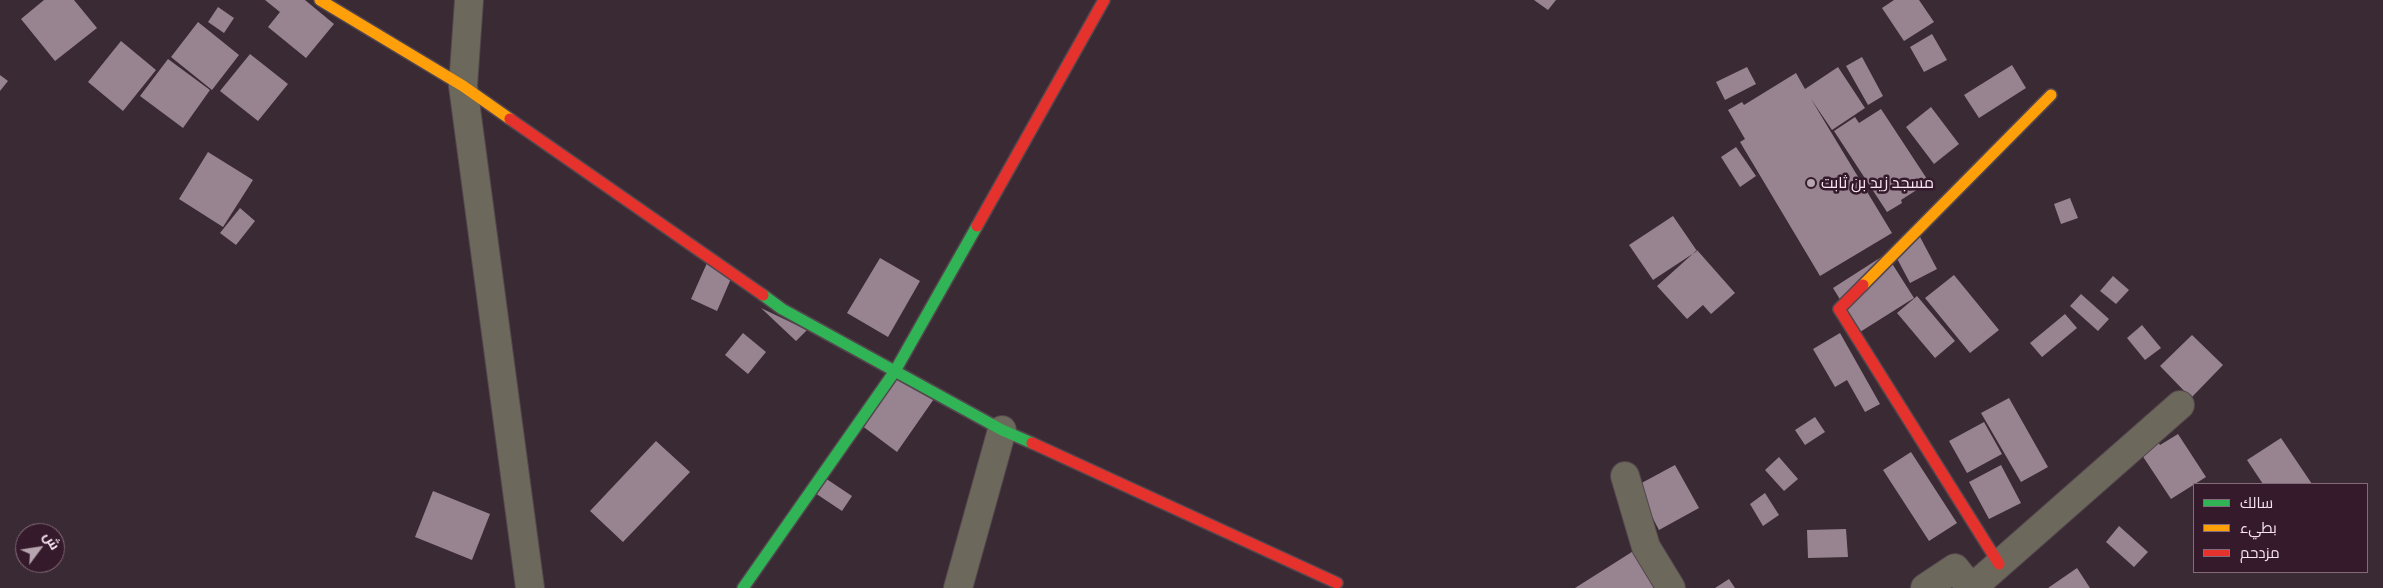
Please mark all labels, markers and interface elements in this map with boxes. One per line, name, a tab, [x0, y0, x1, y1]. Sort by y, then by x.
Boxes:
place label: مسجد زيد بن ثابت	[1821, 173, 1934, 193]
marker: مسجد زيد بن ثابت	[1805, 177, 1817, 189]
legend	[2193, 483, 2368, 573]
text: سالك	[2240, 493, 2273, 511]
text: بطيء	[2240, 518, 2277, 536]
north arrow	[15, 523, 65, 573]
text: ش	[41, 528, 64, 553]
text: مزدحم	[2240, 543, 2280, 561]

